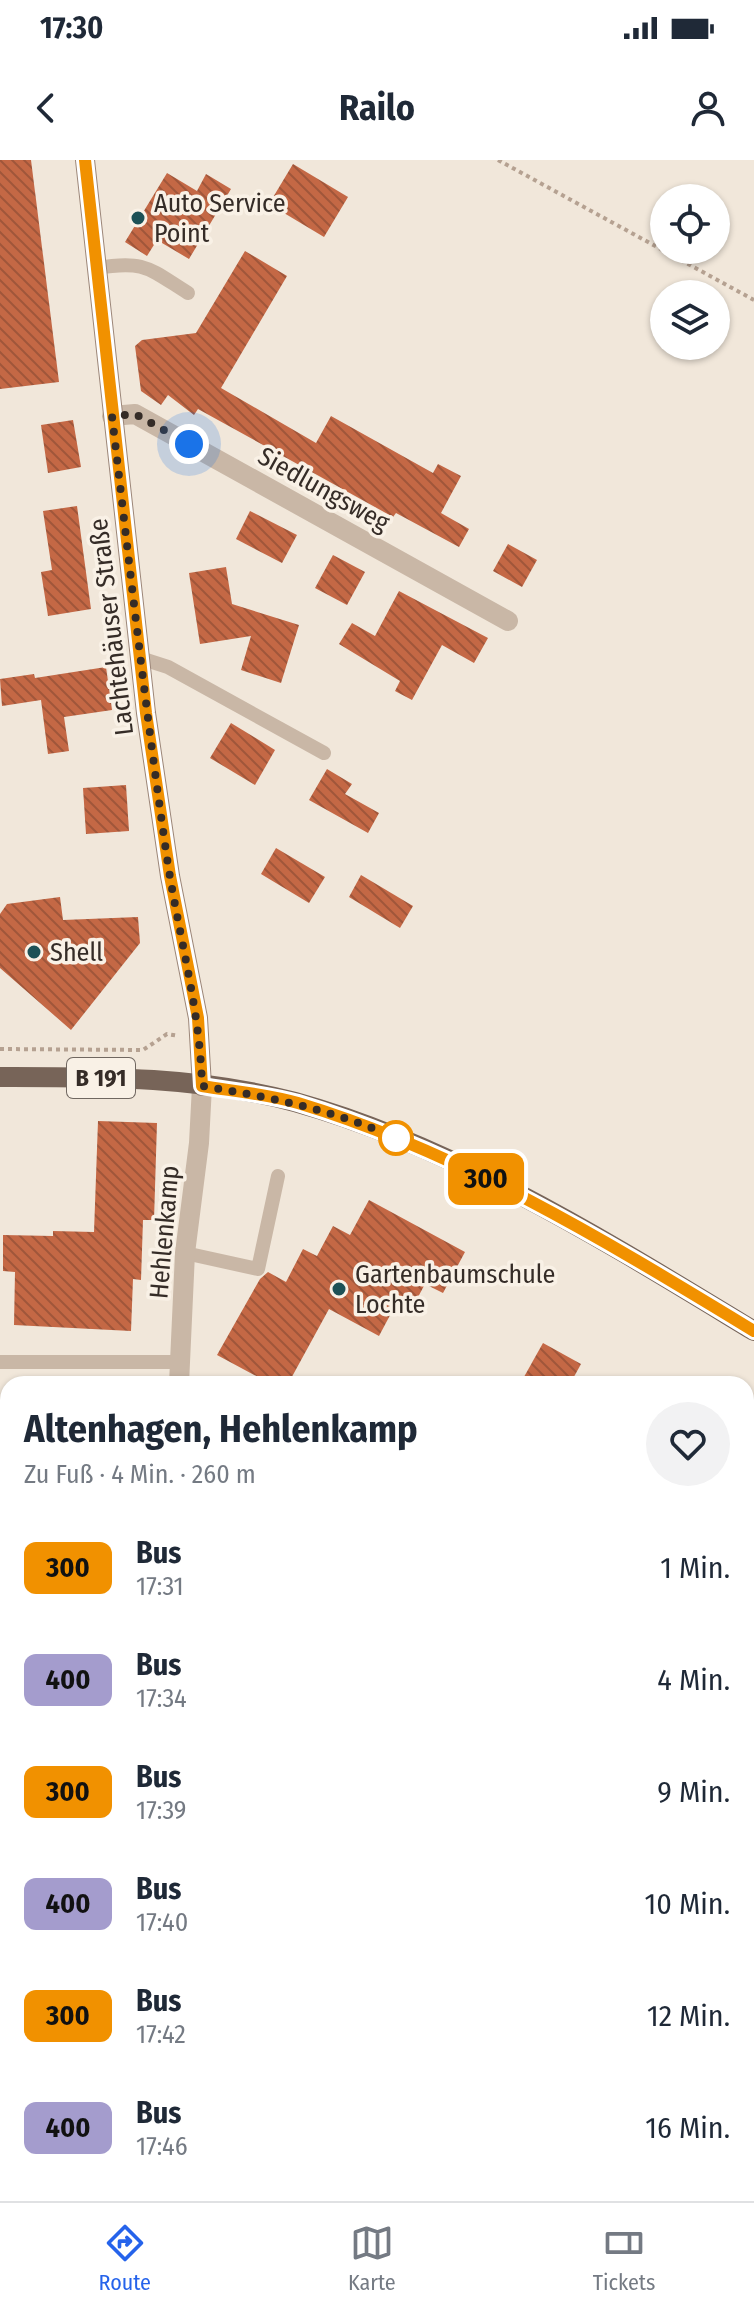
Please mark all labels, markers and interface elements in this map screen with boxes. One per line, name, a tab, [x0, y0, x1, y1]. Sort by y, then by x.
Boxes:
text: 17:30	[40, 10, 103, 46]
icon: back	[24, 86, 68, 130]
text: Railo	[339, 86, 415, 130]
icon: person	[686, 86, 730, 130]
map controls	[650, 184, 730, 360]
button: locate	[650, 184, 730, 264]
place label: Auto Service Point	[154, 188, 286, 249]
marker: Auto Service Point	[129, 209, 147, 227]
button: layers	[650, 280, 730, 360]
your location	[169, 424, 209, 464]
street label: Siedlungsweg	[253, 441, 396, 539]
street label: Lachtehäuser Straße	[83, 517, 140, 737]
place label: Shell	[50, 937, 103, 968]
marker: Shell	[25, 943, 43, 961]
road number: B 191	[67, 1058, 135, 1098]
unlabelled marker	[379, 1121, 413, 1155]
line badge: 300	[440, 1153, 532, 1205]
text: 300	[464, 1162, 508, 1195]
street label: Hehlenkamp	[143, 1164, 186, 1300]
place label: Gartenbaumschule Lochte	[355, 1259, 555, 1320]
marker: Gartenbaumschule Lochte	[330, 1280, 348, 1298]
button: heart	[646, 1402, 730, 1486]
text: Altenhagen, Hehlenkamp	[24, 1406, 418, 1452]
text: Zu Fuß · 4 Min. · 260 m	[24, 1459, 256, 1490]
text: Bus	[136, 1535, 181, 1571]
text: 1 Min.	[660, 1550, 730, 1586]
text: 300	[46, 1551, 90, 1584]
text: 17:31	[136, 1571, 184, 1602]
text: Bus	[136, 1647, 181, 1683]
text: 4 Min.	[657, 1662, 730, 1698]
text: 400	[46, 1663, 90, 1696]
text: 17:34	[136, 1683, 187, 1714]
text: Bus	[136, 1759, 181, 1795]
text: 9 Min.	[657, 1774, 730, 1810]
text: 300	[46, 1775, 90, 1808]
text: 17:39	[136, 1795, 187, 1826]
text: Bus	[136, 1871, 181, 1907]
text: 10 Min.	[645, 1886, 730, 1922]
text: 400	[46, 1887, 90, 1920]
text: 17:40	[136, 1907, 188, 1938]
text: Bus	[136, 1983, 181, 2019]
text: 12 Min.	[647, 1998, 730, 2034]
text: 300	[46, 1999, 90, 2032]
text: 17:42	[136, 2019, 186, 2050]
text: Bus	[136, 2095, 181, 2131]
text: 16 Min.	[645, 2110, 730, 2146]
text: 400	[46, 2111, 90, 2144]
text: 17:46	[136, 2131, 188, 2162]
tab: Route	[99, 2221, 151, 2296]
tab: Karte	[348, 2221, 396, 2296]
tab: Tickets	[593, 2221, 655, 2296]

